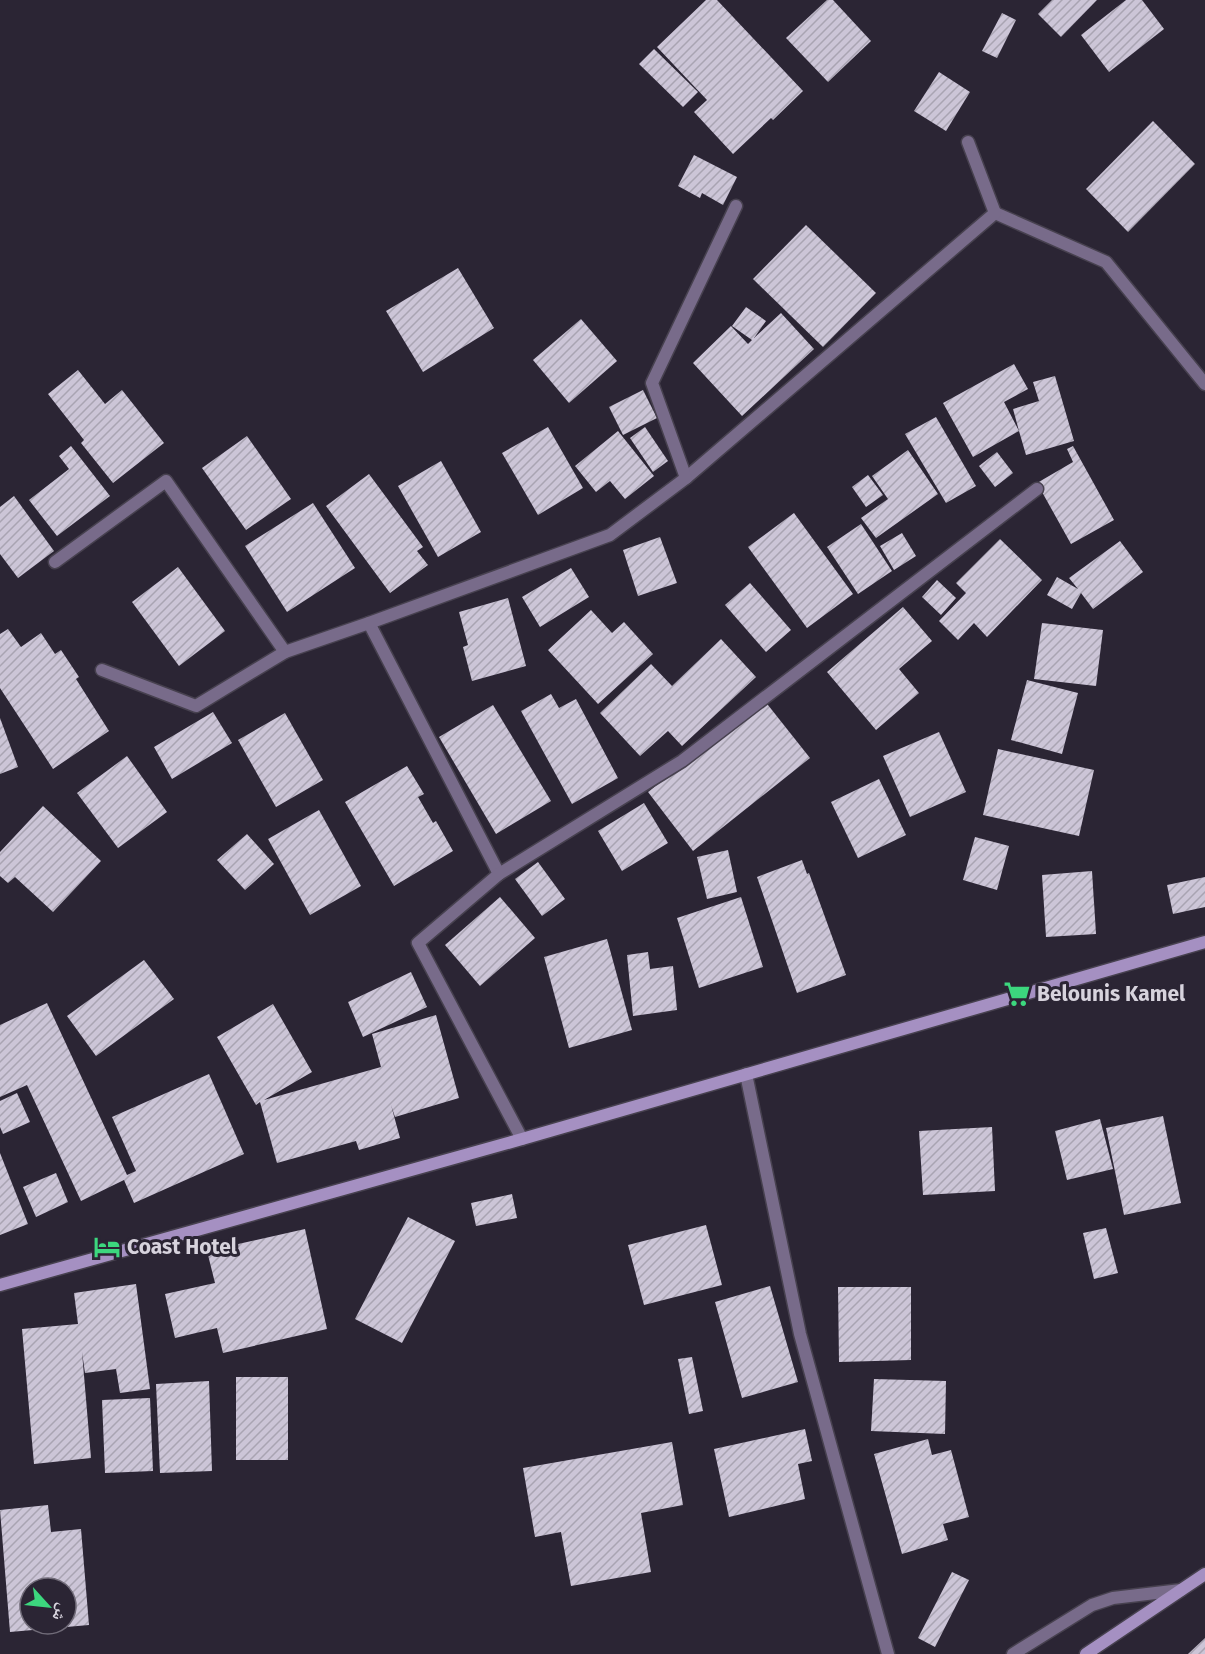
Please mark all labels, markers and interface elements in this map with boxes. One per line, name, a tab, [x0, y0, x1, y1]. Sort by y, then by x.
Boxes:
supermarket icon: Belounis Kamel	[1002, 979, 1032, 1009]
place label: Belounis Kamel	[1037, 981, 1186, 1007]
hotel icon: Coast Hotel	[92, 1232, 122, 1262]
place label: Coast Hotel	[127, 1234, 238, 1260]
north arrow	[18, 1576, 78, 1636]
text: ش	[49, 1601, 73, 1624]

